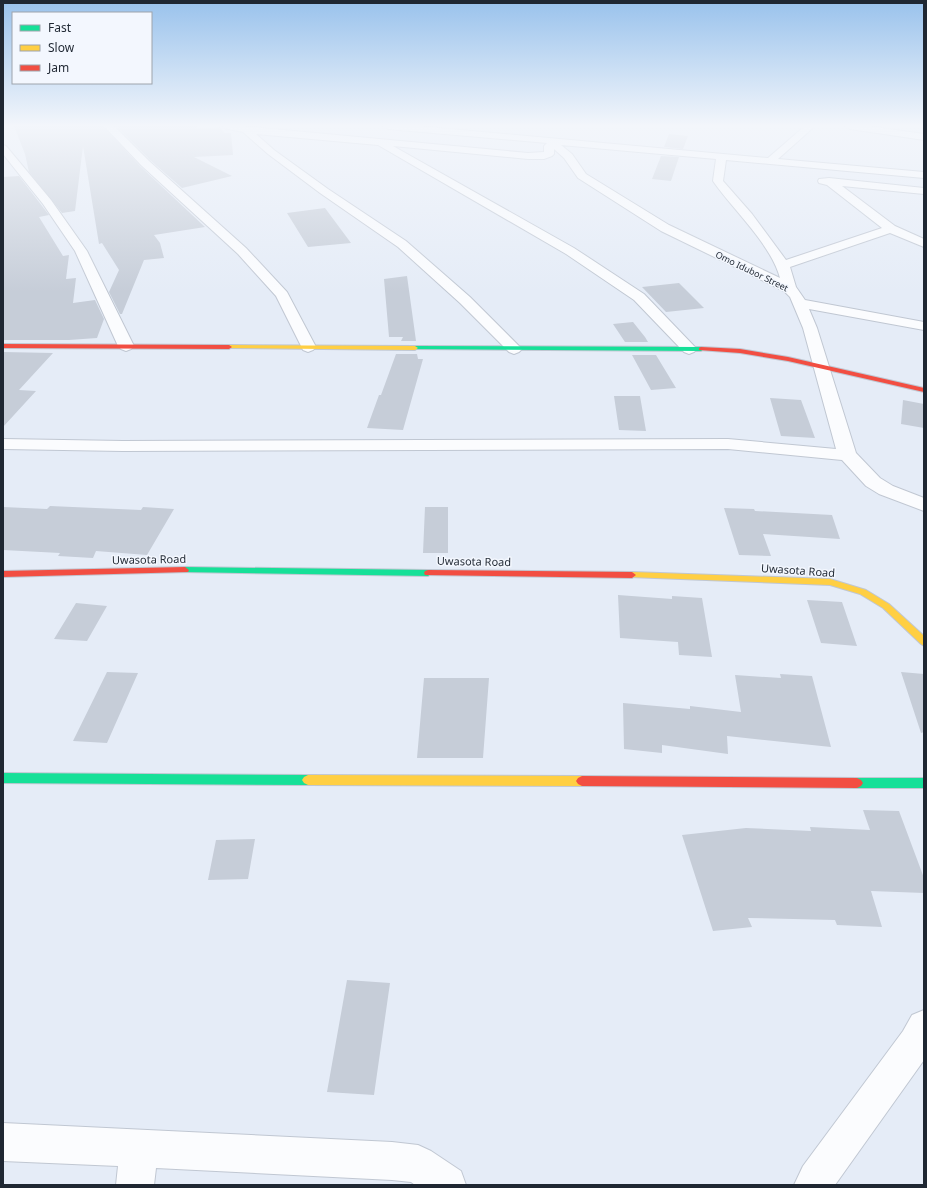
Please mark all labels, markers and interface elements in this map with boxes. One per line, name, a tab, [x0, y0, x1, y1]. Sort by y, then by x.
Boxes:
legend	[12, 12, 152, 84]
text: Fast	[48, 19, 72, 36]
text: Slow	[48, 39, 75, 56]
text: Jam	[47, 59, 69, 76]
street label: Omo Idubor Street	[713, 248, 791, 295]
street label: Uwasota Road	[112, 551, 186, 567]
street label: Uwasota Road	[437, 553, 511, 569]
street label: Uwasota Road	[760, 560, 836, 580]

